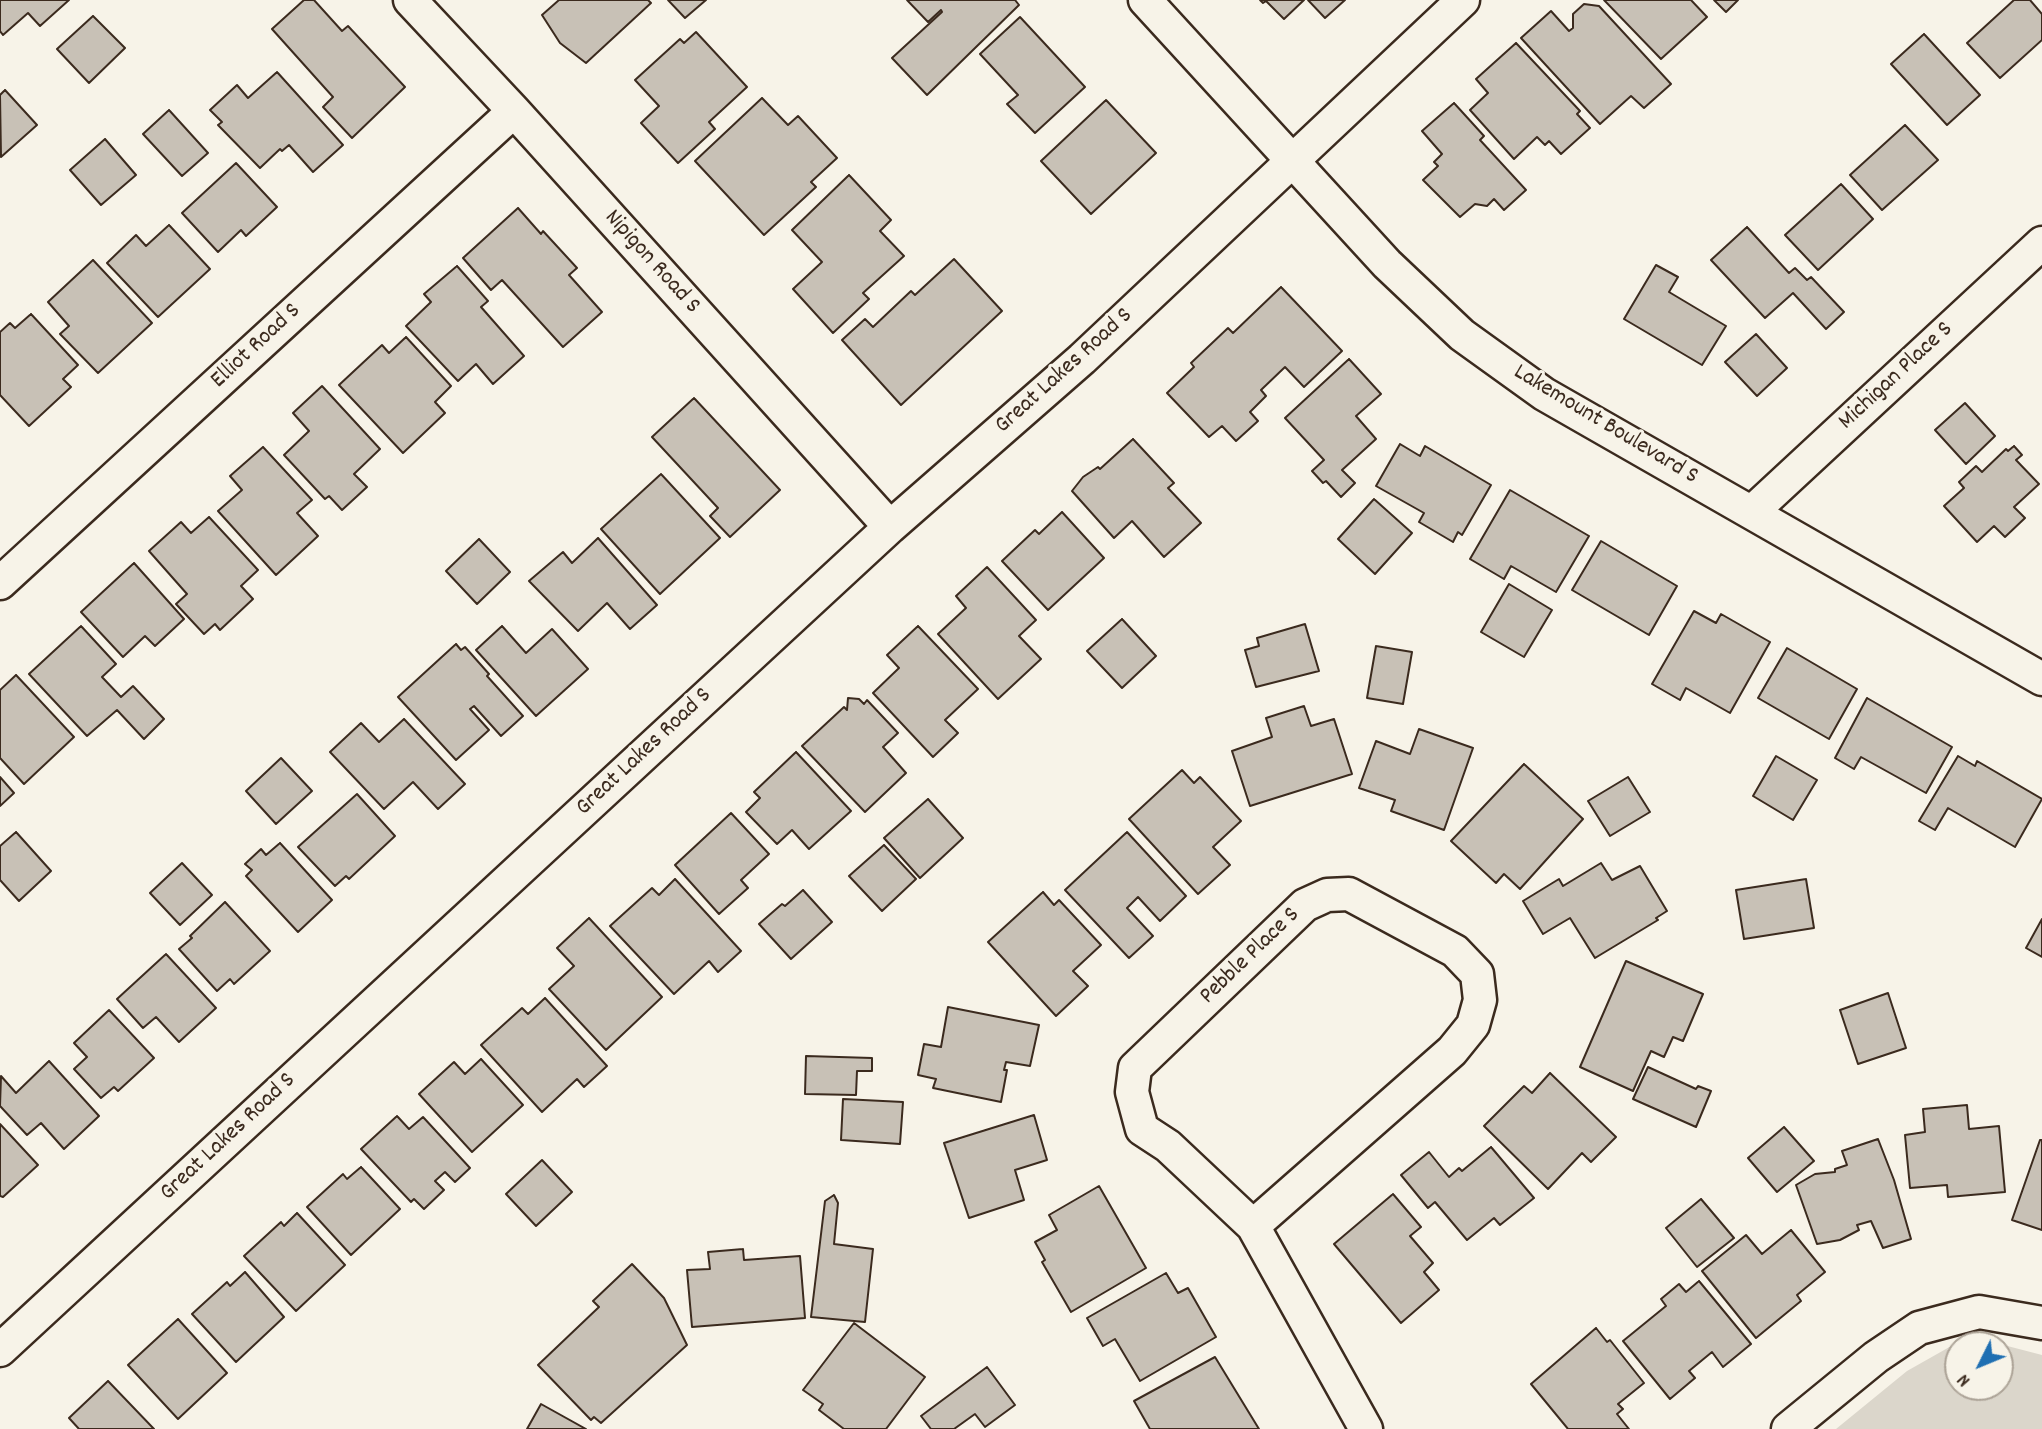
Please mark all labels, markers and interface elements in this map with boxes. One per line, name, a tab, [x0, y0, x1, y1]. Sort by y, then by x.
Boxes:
street label: Nipigon Road S	[597, 205, 705, 321]
street label: Elliot Road S	[206, 298, 308, 396]
street label: Great Lakes Road S	[990, 303, 1140, 441]
street label: Michigan Place S	[1834, 317, 1960, 437]
street label: Lakemount Boulevard S	[1507, 359, 1703, 493]
street label: Great Lakes Road S	[571, 683, 719, 823]
street label: Pebble Place S	[1195, 902, 1307, 1012]
street label: Great Lakes Road S	[155, 1068, 303, 1208]
north arrow	[1944, 1331, 2014, 1401]
text: N	[1952, 1367, 1978, 1392]

